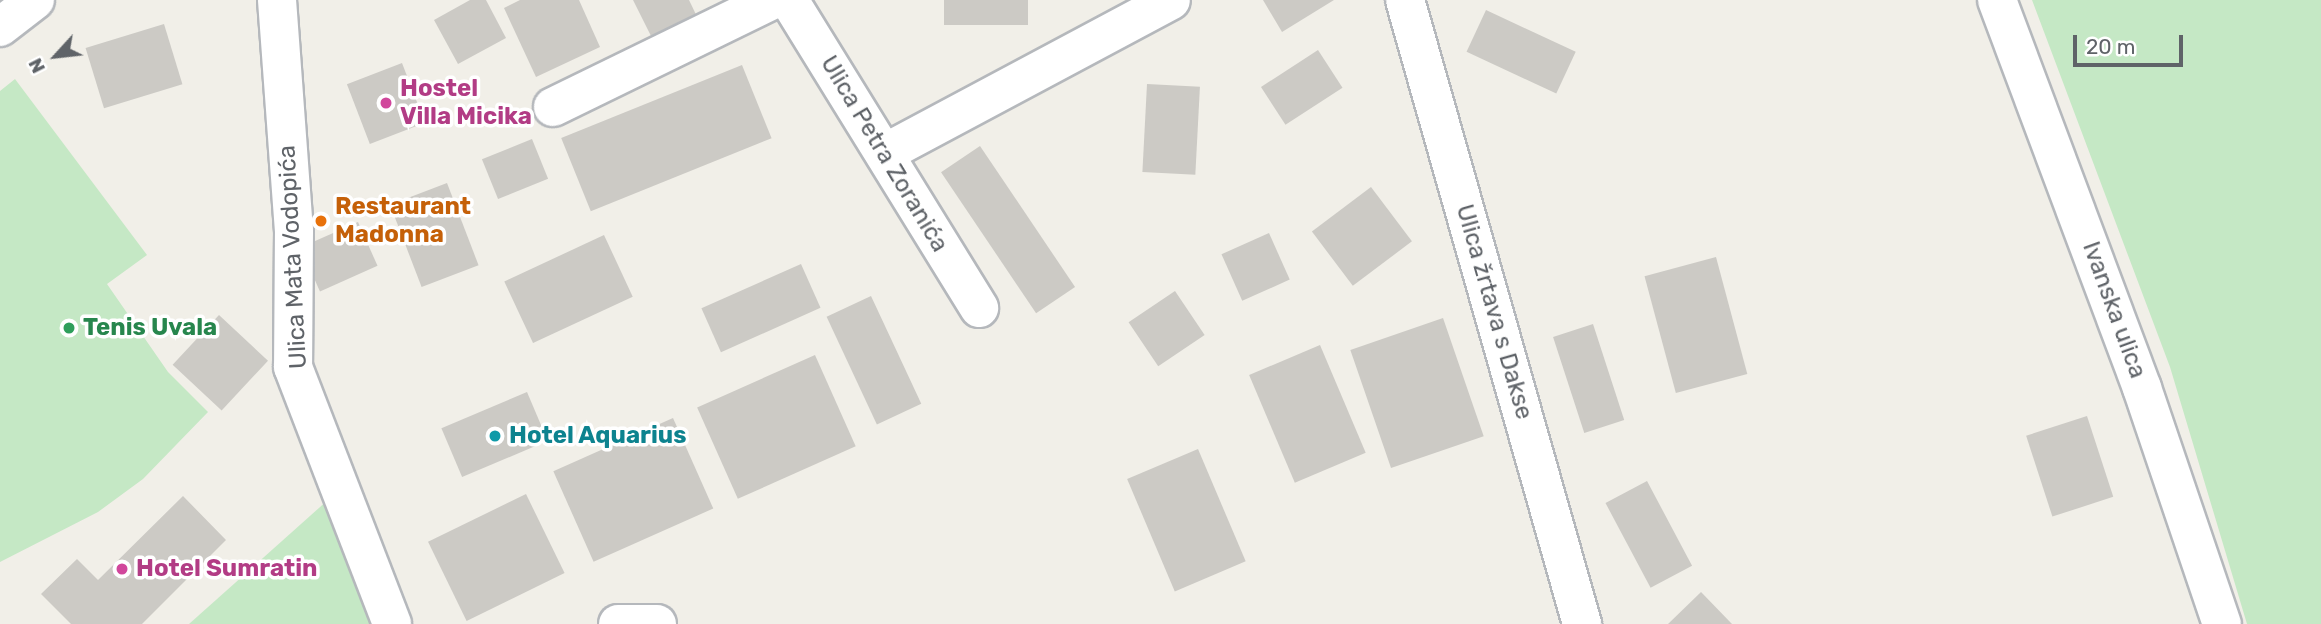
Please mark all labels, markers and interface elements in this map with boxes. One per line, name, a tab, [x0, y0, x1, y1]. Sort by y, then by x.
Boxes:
north arrow	[21, 21, 91, 91]
scale bar	[2076, 21, 2186, 65]
text: 20 m	[2086, 34, 2135, 59]
street label: Ulica Petra Zoranića	[814, 51, 954, 257]
text: N	[23, 54, 50, 77]
place label: Hostel Villa Micika	[400, 75, 532, 131]
marker: Hostel Villa Micika	[378, 95, 394, 111]
street label: Ulica Mata Vodopića	[273, 144, 313, 370]
place label: Restaurant Madonna	[335, 193, 471, 249]
street label: Ulica žrtava s Dakse	[1450, 201, 1538, 423]
marker: Restaurant Madonna	[313, 213, 329, 229]
street label: Ivanska ulica	[2076, 238, 2152, 382]
place label: Tenis Uvala	[83, 314, 217, 342]
marker: Tenis Uvala	[61, 320, 77, 336]
place label: Hotel Aquarius	[509, 422, 687, 450]
marker: Hotel Aquarius	[487, 428, 503, 444]
place label: Hotel Sumratin	[136, 555, 317, 583]
marker: Hotel Sumratin	[114, 561, 130, 577]

